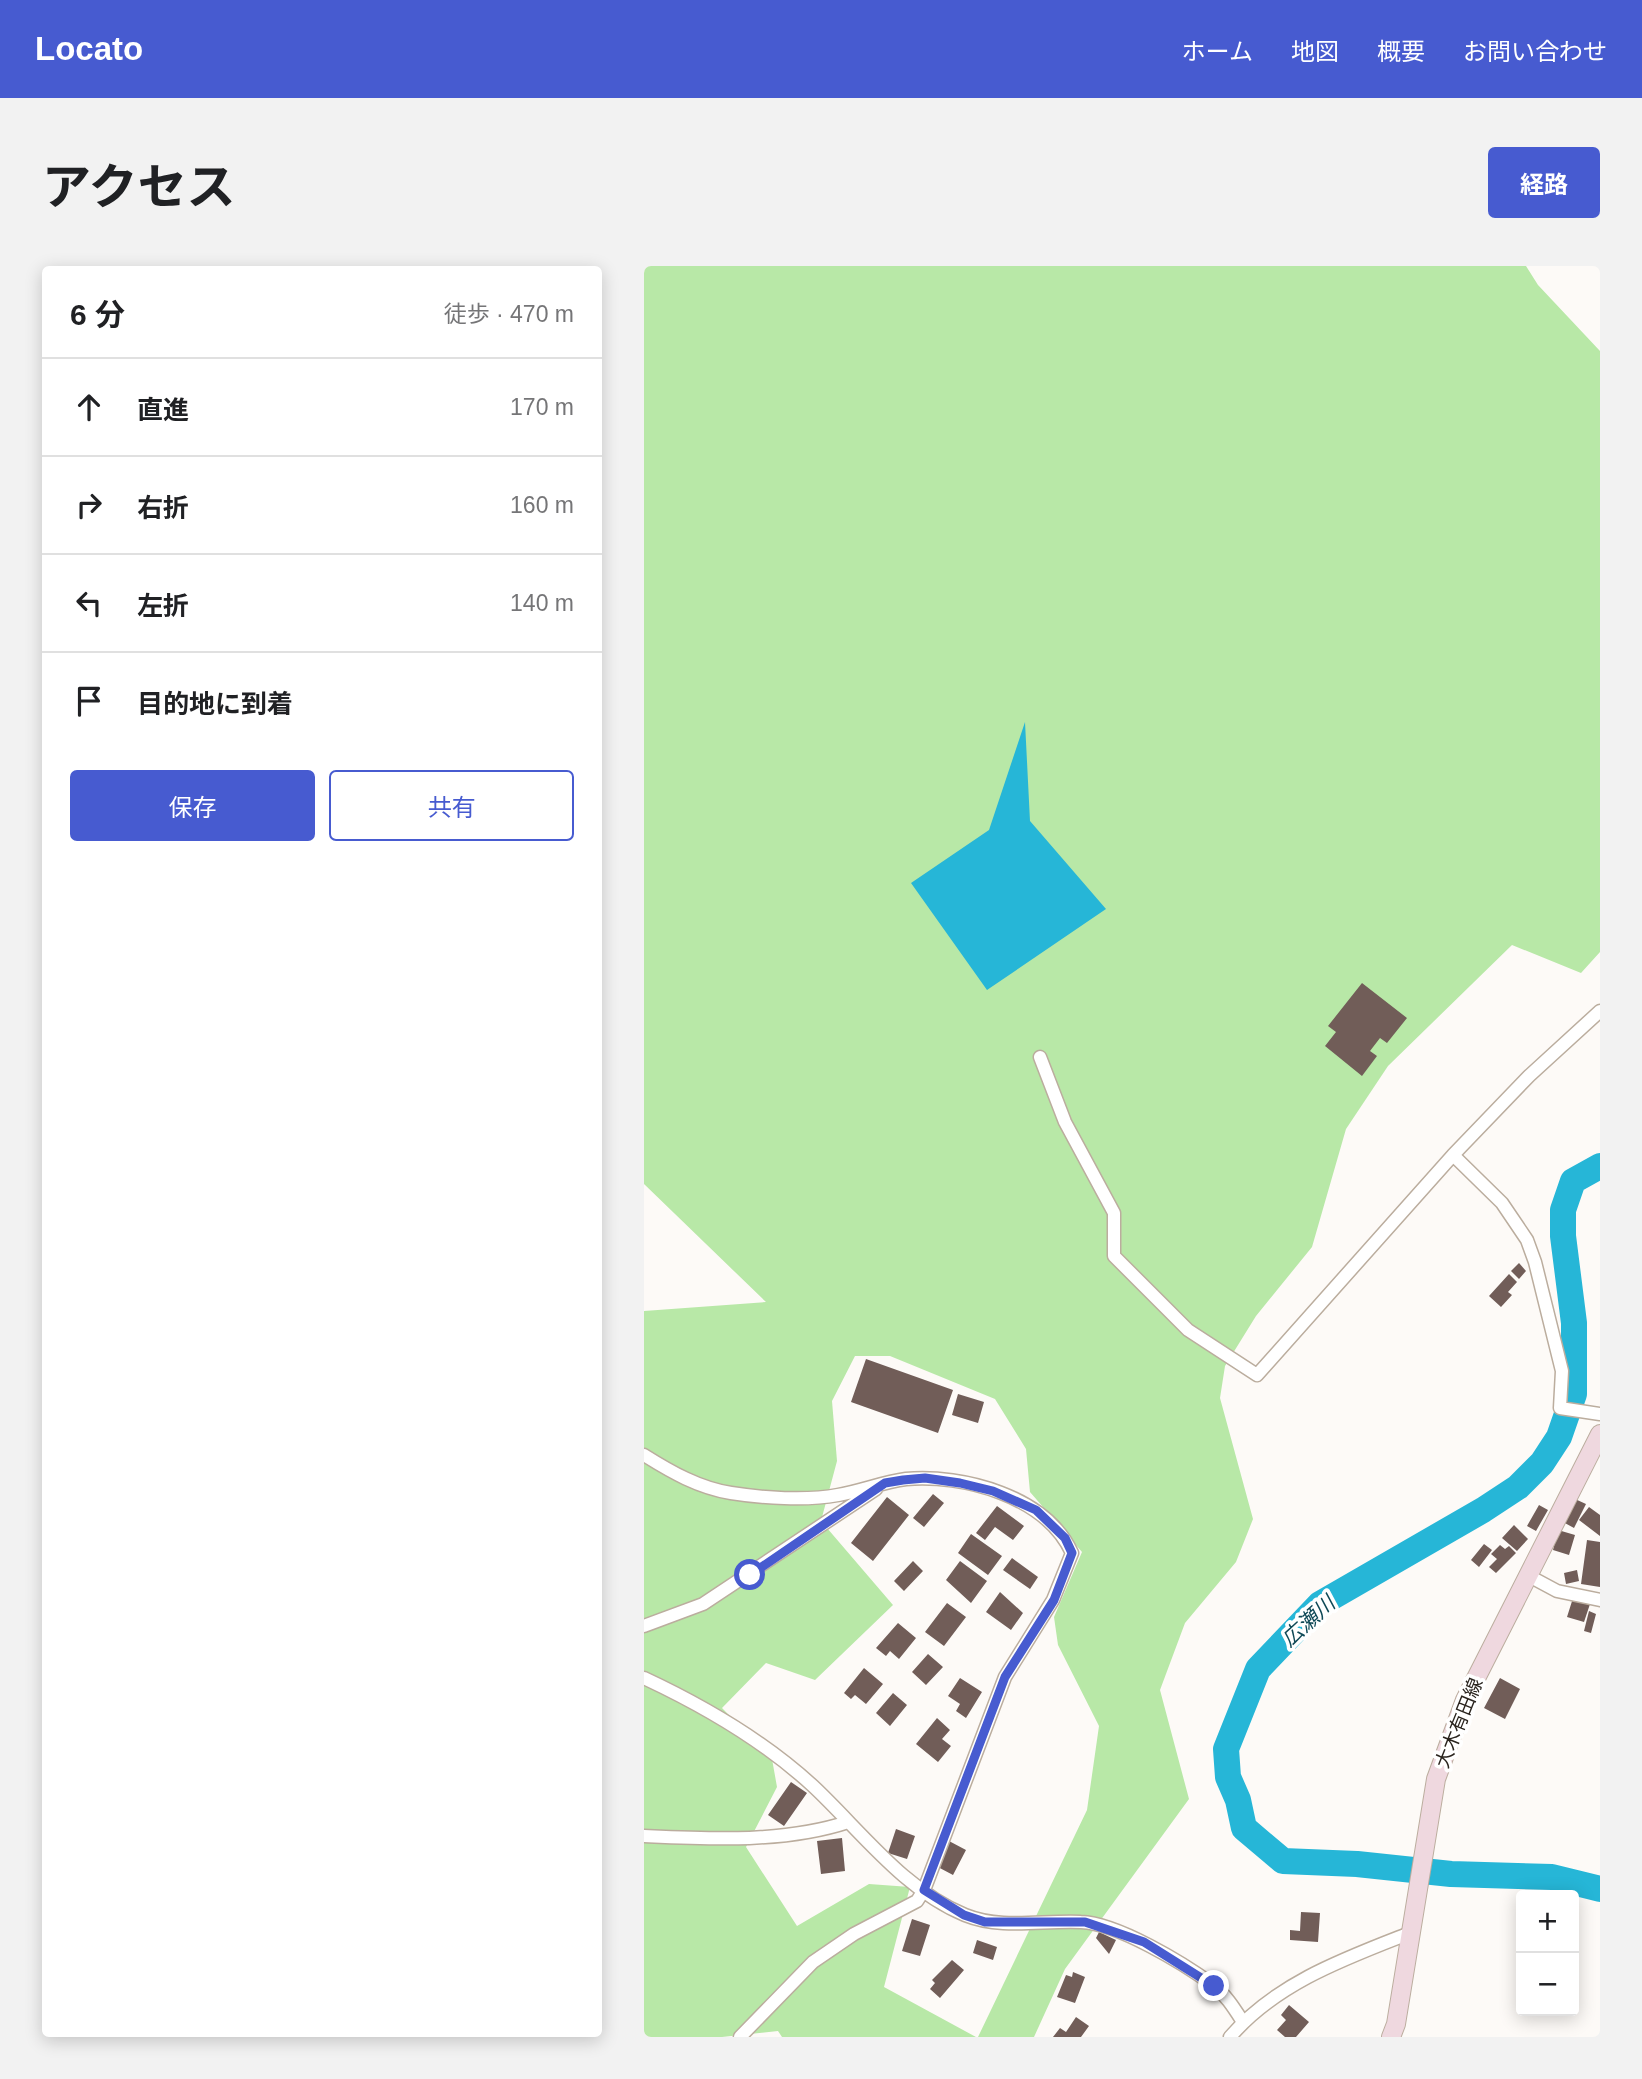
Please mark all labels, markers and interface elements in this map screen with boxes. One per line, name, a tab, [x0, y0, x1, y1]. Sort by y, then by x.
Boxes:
text: Locato	[35, 30, 143, 67]
text: ホーム	[1182, 38, 1253, 65]
text: 地図	[1291, 38, 1339, 65]
text: 概要	[1377, 38, 1425, 65]
text: お問い合わせ	[1463, 38, 1607, 65]
button: 経路	[1488, 147, 1600, 218]
text: アクセス	[42, 160, 236, 214]
text: 6 分	[70, 298, 125, 331]
text: 徒歩 · 470 m	[444, 301, 574, 327]
icon: ahead	[70, 388, 108, 426]
text: 170 m	[510, 394, 574, 420]
text: 直進	[137, 395, 189, 425]
icon: right	[70, 486, 108, 524]
text: 160 m	[510, 492, 574, 518]
text: 右折	[137, 493, 189, 523]
icon: left	[70, 584, 108, 622]
text: 140 m	[510, 590, 574, 616]
text: 左折	[137, 591, 189, 621]
icon: arrive	[70, 682, 108, 720]
text: 目的地に到着	[137, 689, 293, 719]
button: 保存	[70, 770, 315, 841]
button: 共有	[329, 770, 574, 841]
route start	[734, 1559, 765, 1590]
water label: 広瀬川	[1277, 1590, 1341, 1651]
street label: 大木有田線	[1431, 1675, 1487, 1771]
map controls	[1516, 1890, 1579, 2016]
button: +	[1516, 1890, 1579, 1953]
button: −	[1516, 1953, 1579, 2016]
route end	[1198, 1970, 1229, 2001]

